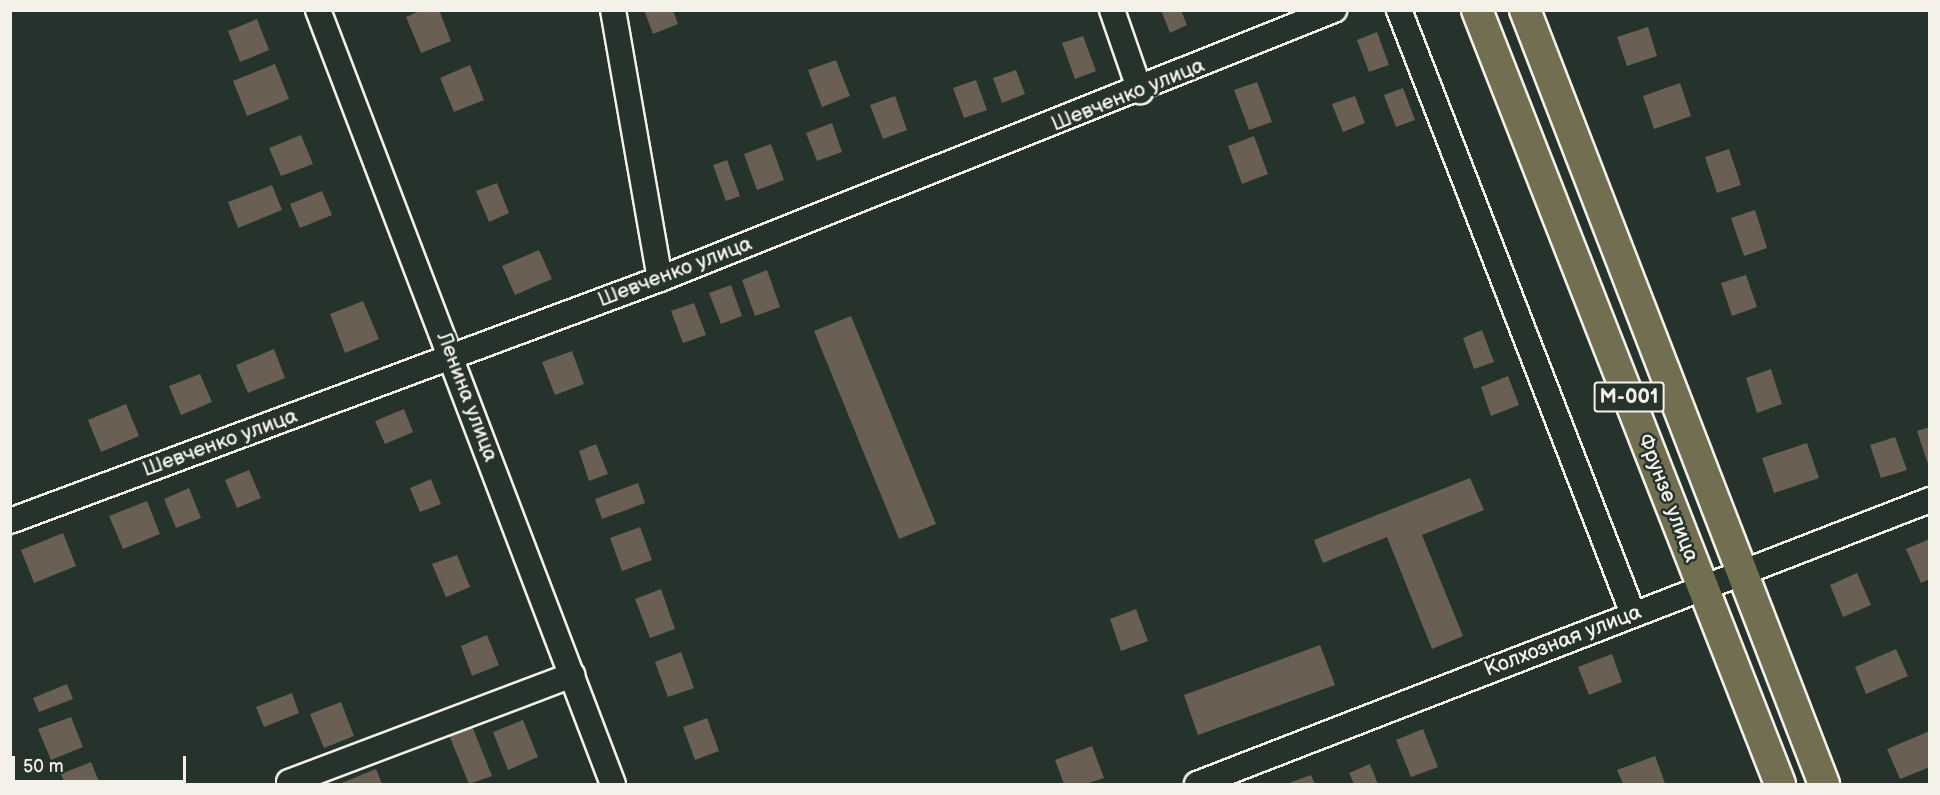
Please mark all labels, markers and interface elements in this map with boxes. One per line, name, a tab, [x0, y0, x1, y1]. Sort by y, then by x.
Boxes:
street label: Шевченко улица	[1048, 53, 1208, 137]
street label: Шевченко улица	[594, 231, 756, 313]
street label: Ленина улица	[431, 329, 503, 465]
road number: M-001	[1593, 380, 1665, 414]
street label: Шевченко улица	[139, 403, 301, 483]
street label: Фрунзе улица	[1632, 430, 1704, 566]
street label: Колхозная улица	[1481, 599, 1645, 683]
scale bar	[15, 744, 189, 782]
text: 50 m	[23, 756, 64, 777]

